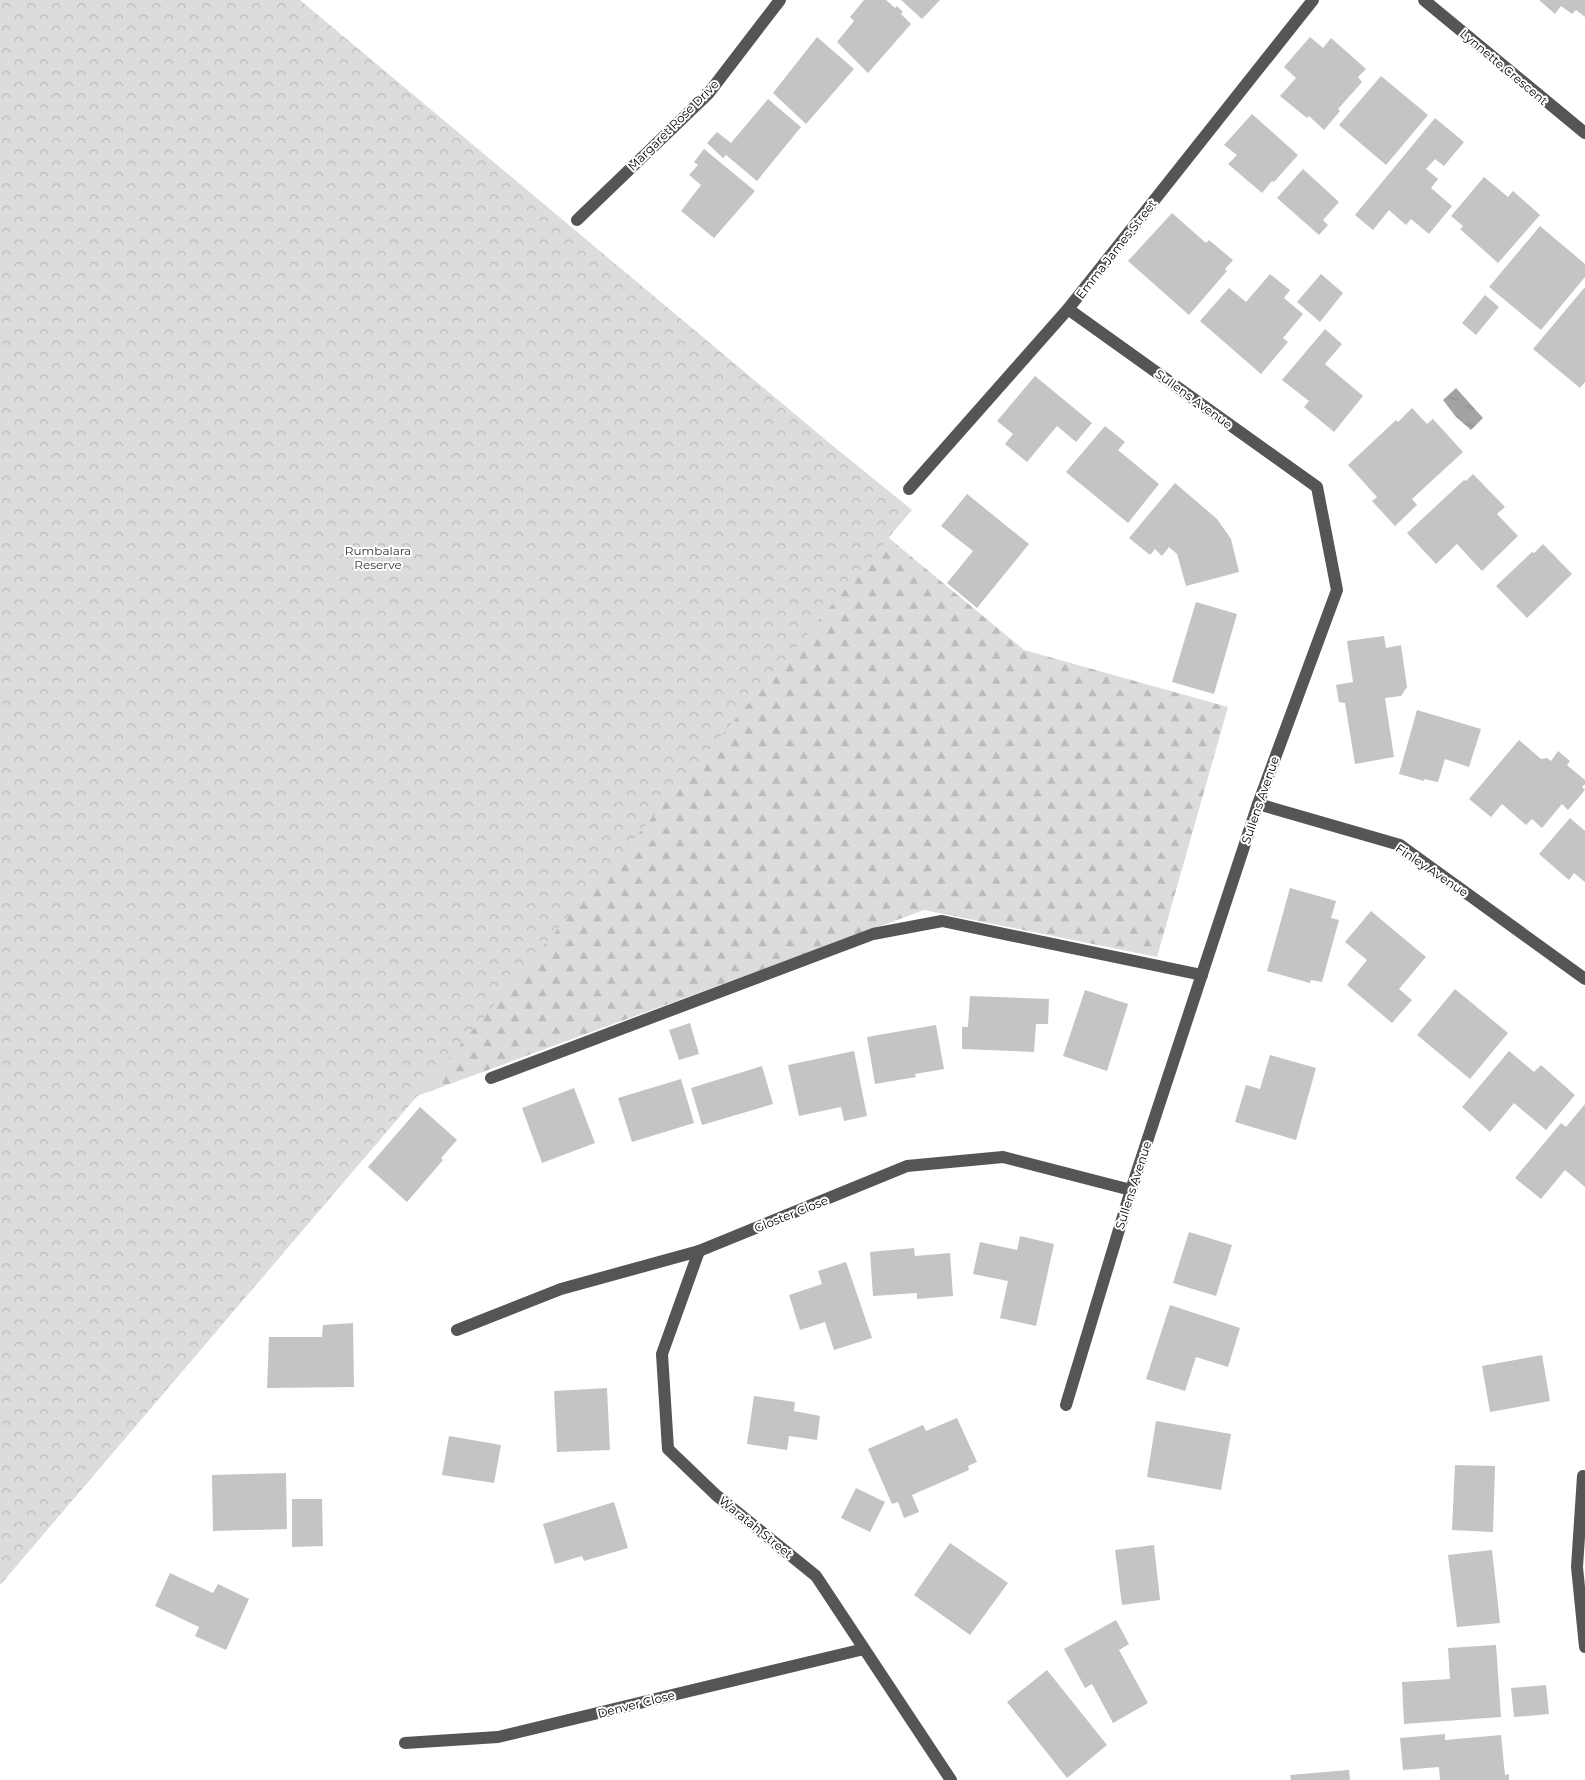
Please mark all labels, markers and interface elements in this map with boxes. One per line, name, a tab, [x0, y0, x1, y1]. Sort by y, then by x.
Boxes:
street label: Lynnette Crescent	[1457, 26, 1551, 108]
street label: Margaret Rose Drive	[624, 76, 722, 174]
street label: Emma James Street	[1073, 196, 1160, 302]
street label: Sullens Avenue	[1153, 366, 1235, 432]
park label: Rumbalara Reserve	[345, 543, 411, 572]
street label: Sullens Avenue	[1238, 754, 1282, 846]
street label: Finley Avenue	[1393, 840, 1471, 900]
street label: Sullens Avenue	[1112, 1139, 1154, 1231]
street label: Gloster Close	[752, 1192, 830, 1236]
street label: Waratah Street	[716, 1493, 796, 1561]
street label: Denver Close	[596, 1687, 676, 1721]

